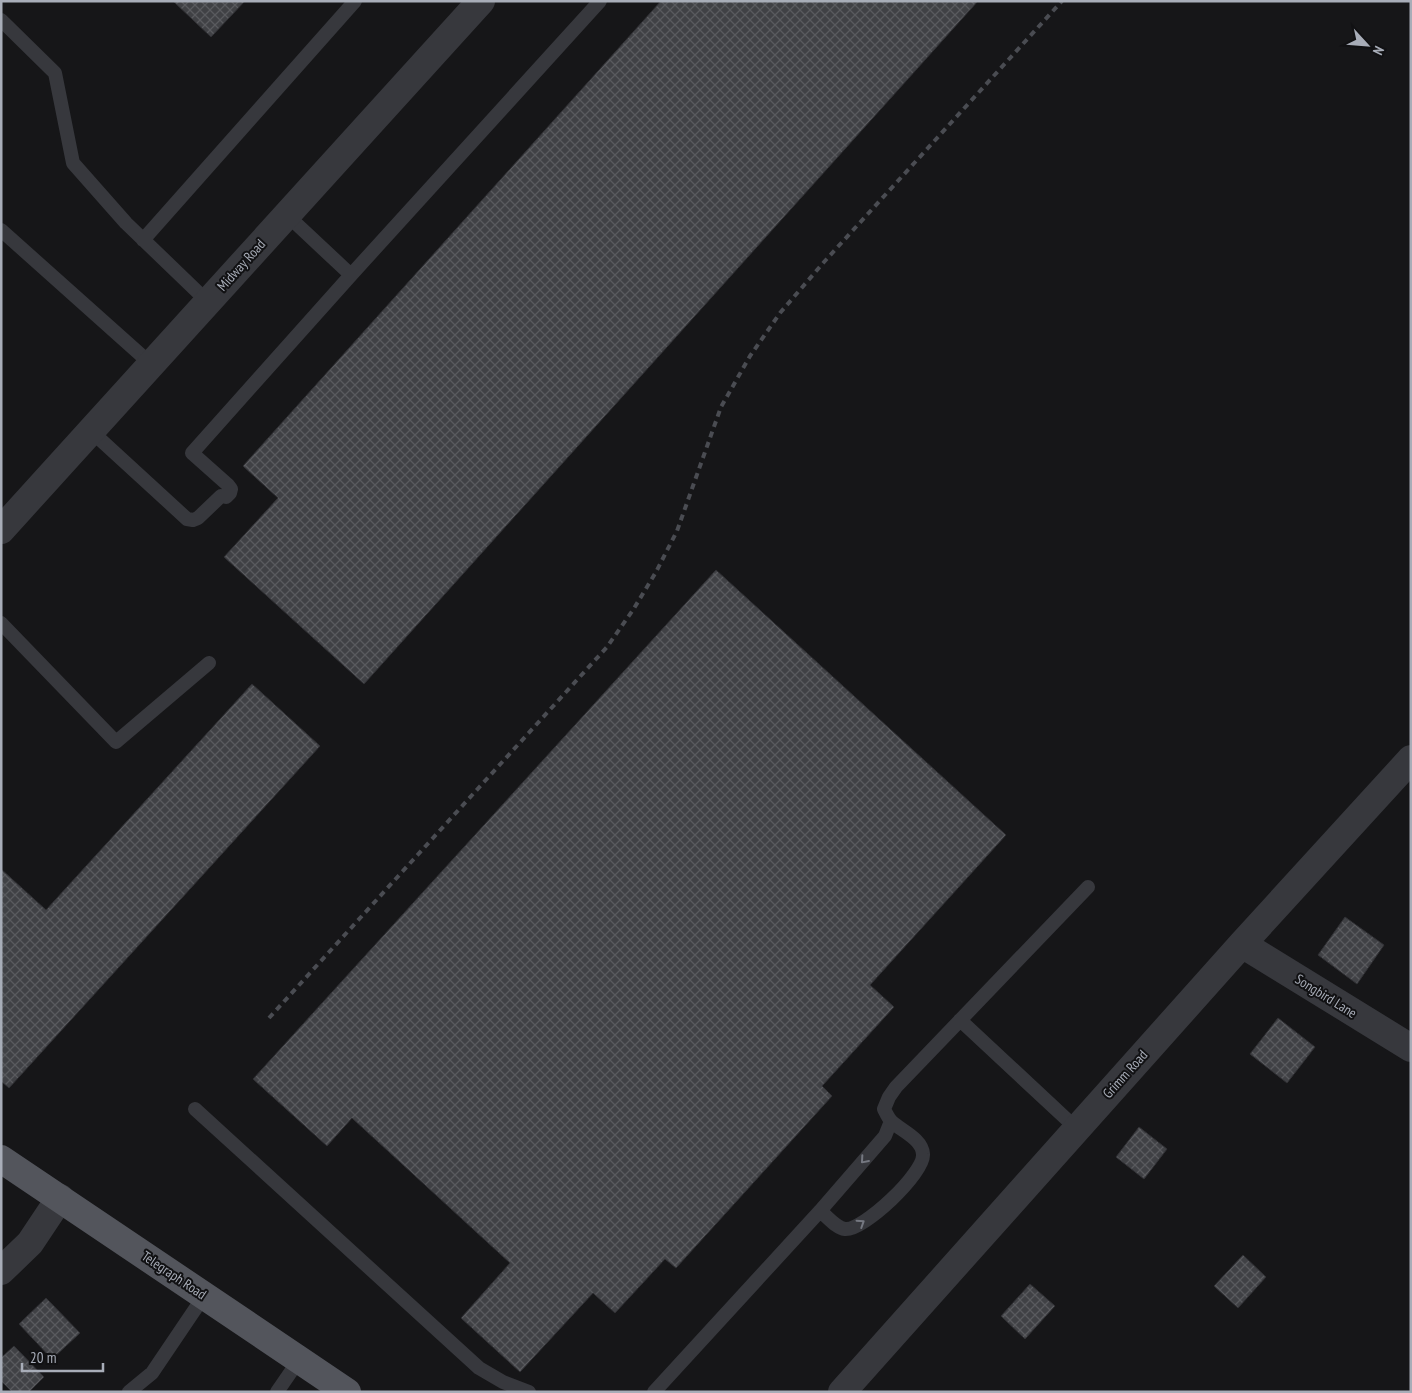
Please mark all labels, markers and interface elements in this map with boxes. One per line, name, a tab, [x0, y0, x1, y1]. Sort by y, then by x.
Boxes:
north arrow	[1342, 20, 1392, 70]
text: N	[1369, 43, 1388, 58]
street label: Midway Road	[213, 235, 269, 295]
street label: Songbird Lane	[1292, 970, 1360, 1022]
street label: Grimm Road	[1099, 1046, 1151, 1102]
one-way arrow	[860, 1155, 869, 1164]
one-way arrow	[856, 1219, 865, 1229]
street label: Telegraph Road	[138, 1247, 210, 1303]
scale bar	[22, 1340, 104, 1372]
text: 20 m	[30, 1348, 56, 1367]

